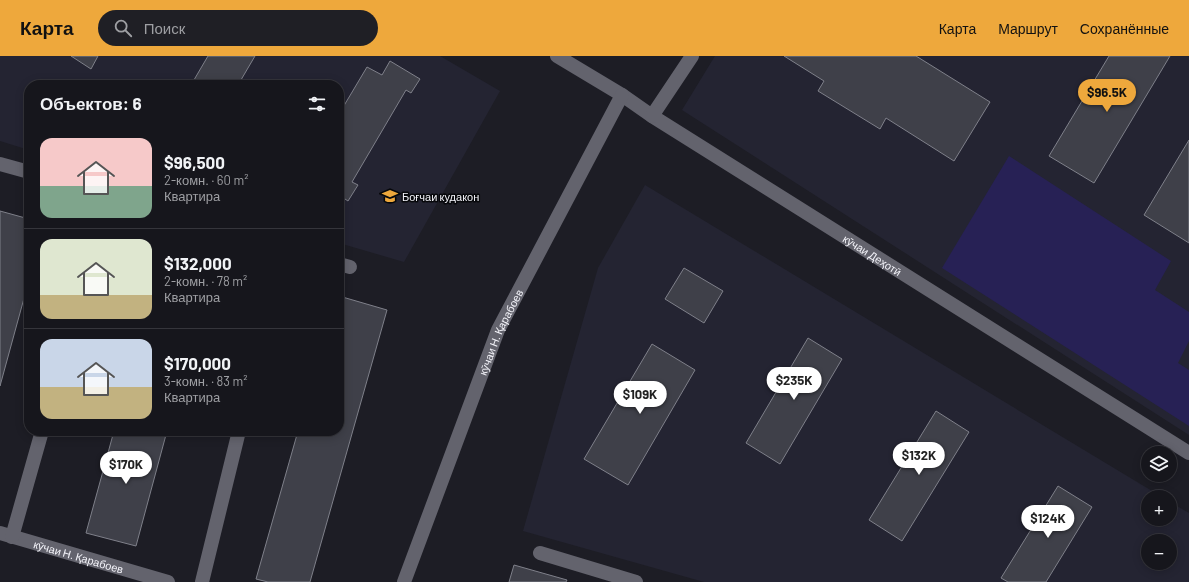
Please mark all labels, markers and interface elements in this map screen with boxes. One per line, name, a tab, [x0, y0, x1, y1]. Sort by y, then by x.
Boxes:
search box	[98, 10, 378, 46]
text: Карта	[20, 16, 74, 39]
icon: search	[112, 17, 134, 39]
text: Поиск	[144, 19, 185, 37]
text: Карта	[939, 20, 976, 37]
text: Маршрут	[998, 20, 1058, 37]
text: Сохранённые	[1080, 20, 1169, 37]
pin: $96.5K	[1074, 79, 1140, 113]
text: $96.5K	[1087, 84, 1127, 100]
text: Объектов: 6	[40, 93, 142, 113]
icon: filters	[306, 93, 328, 115]
text: $96,500	[164, 152, 225, 172]
icon: home	[72, 154, 120, 202]
text: 2-комн. · 60 m²	[164, 172, 248, 188]
school or university icon: Боғчаи кудакон	[381, 187, 399, 205]
text: Квартира	[164, 188, 220, 204]
place label: Боғчаи кудакон	[402, 190, 479, 203]
street label: кӯчаи Деҳотӣ	[841, 231, 904, 278]
text: $132,000	[164, 253, 232, 273]
icon: home	[72, 255, 120, 303]
text: 2-комн. · 78 m²	[164, 273, 247, 289]
street label: кӯчаи Н. Қарабоев	[475, 287, 525, 377]
text: Квартира	[164, 289, 220, 305]
text: $170,000	[164, 353, 231, 373]
icon: home	[72, 355, 120, 403]
pin: $235K	[766, 367, 822, 401]
text: $235K	[776, 372, 812, 388]
text: 3-комн. · 83 m²	[164, 373, 248, 389]
pin: $109K	[612, 381, 668, 415]
text: $109K	[623, 386, 657, 402]
text: Квартира	[164, 389, 220, 405]
pin: $132K	[891, 442, 947, 476]
map controls	[1141, 446, 1177, 570]
button: layers	[1141, 446, 1177, 482]
text: $132K	[902, 447, 936, 463]
pin: $170K	[98, 451, 154, 485]
text: $170K	[109, 456, 143, 472]
button: +	[1141, 490, 1177, 526]
pin: $124K	[1020, 505, 1076, 539]
text: $124K	[1030, 510, 1066, 526]
button: −	[1141, 534, 1177, 570]
street label: кӯчаи Н. Қарабоев	[32, 537, 125, 575]

